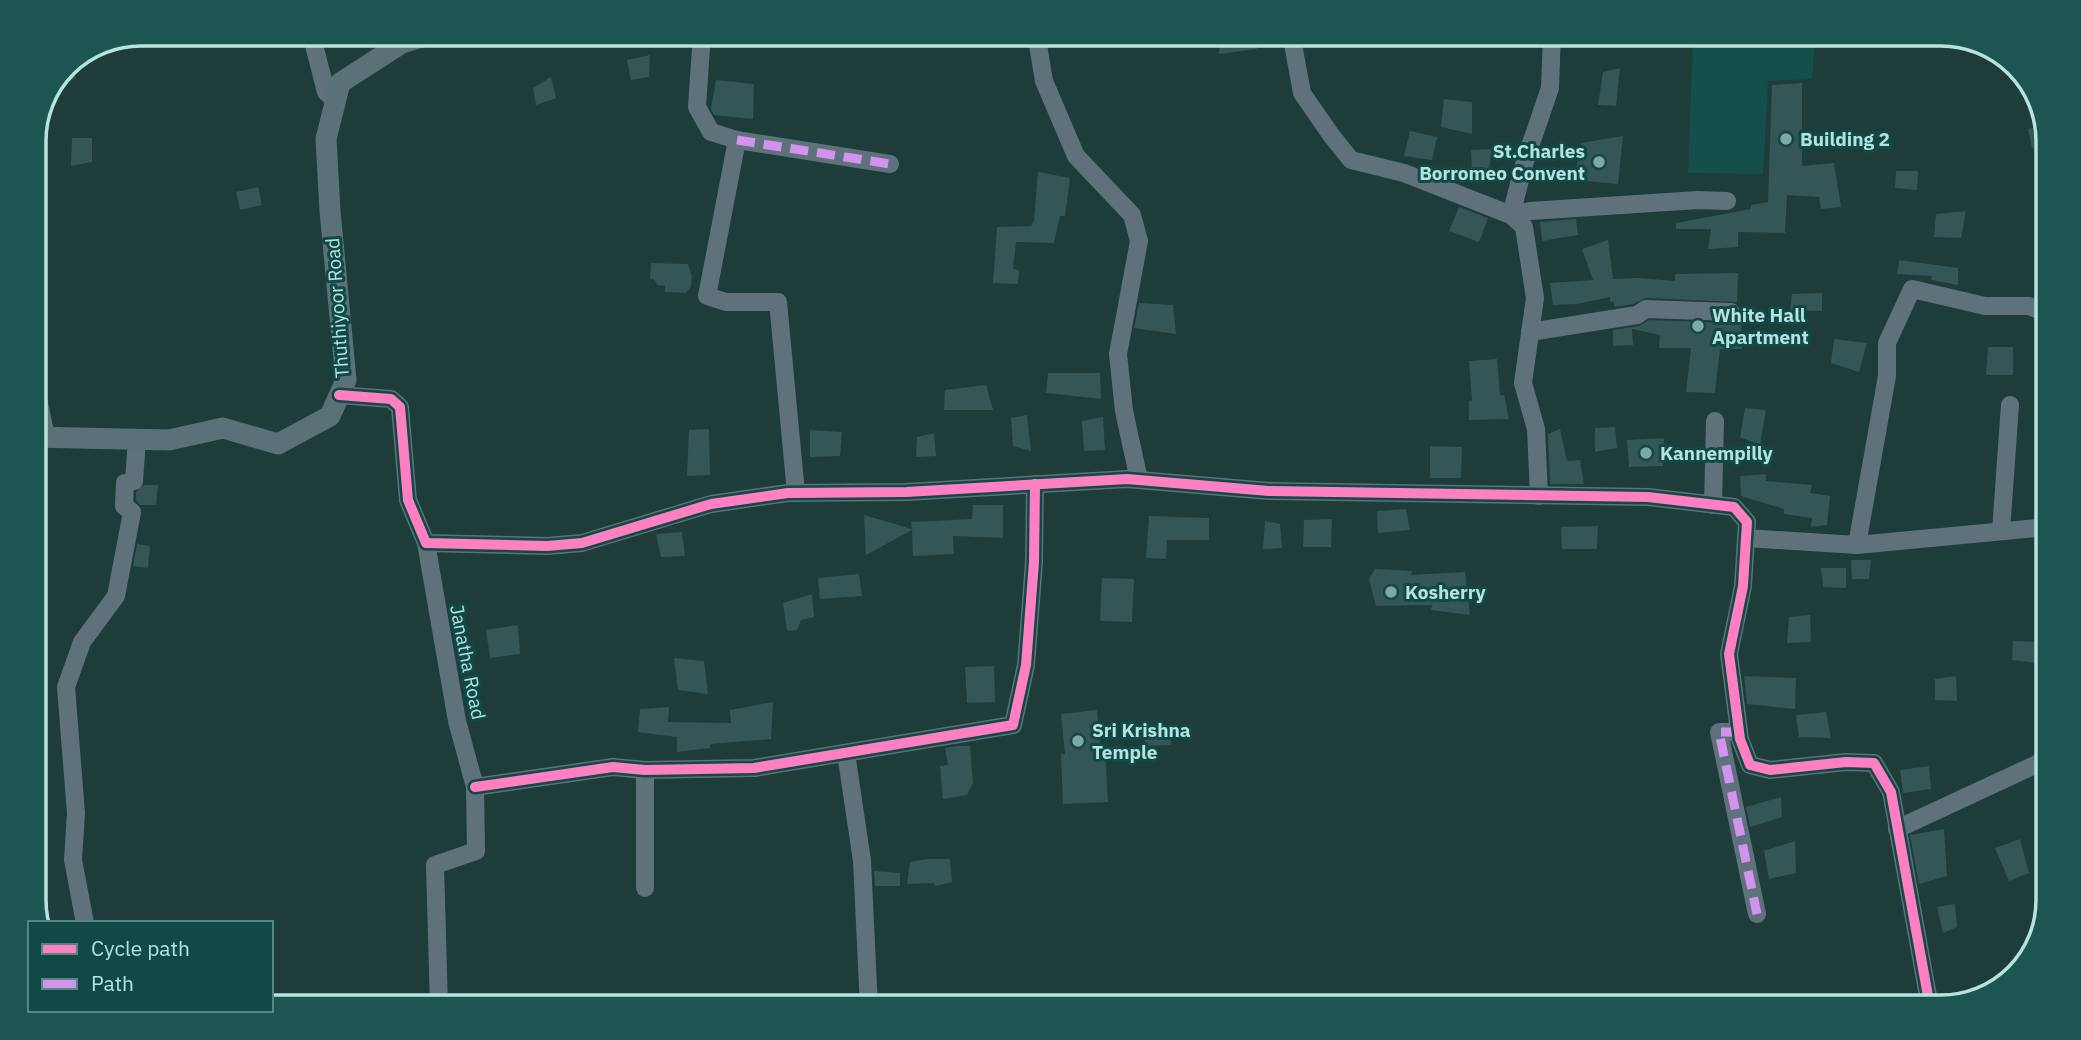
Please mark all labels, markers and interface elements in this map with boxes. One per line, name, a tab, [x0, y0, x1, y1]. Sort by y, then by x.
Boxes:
place label: Building 2	[1800, 127, 1890, 151]
marker: Building 2	[1778, 131, 1794, 147]
place label: St.Charles Borromeo Convent	[1419, 139, 1585, 185]
marker: St.Charles Borromeo Convent	[1591, 154, 1607, 170]
street label: Thuthiyoor Road	[320, 237, 354, 379]
place label: White Hall Apartment	[1712, 303, 1809, 349]
marker: White Hall Apartment	[1690, 318, 1706, 334]
place label: Kannempilly	[1660, 441, 1773, 465]
marker: Kannempilly	[1638, 445, 1654, 461]
place label: Kosherry	[1405, 580, 1487, 604]
marker: Kosherry	[1383, 584, 1399, 600]
street label: Janatha Road	[445, 603, 491, 721]
place label: Sri Krishna Temple	[1092, 718, 1191, 764]
marker: Sri Krishna Temple	[1070, 733, 1086, 749]
legend	[28, 921, 273, 1012]
text: Cycle path	[91, 934, 190, 962]
text: Path	[91, 969, 134, 997]

